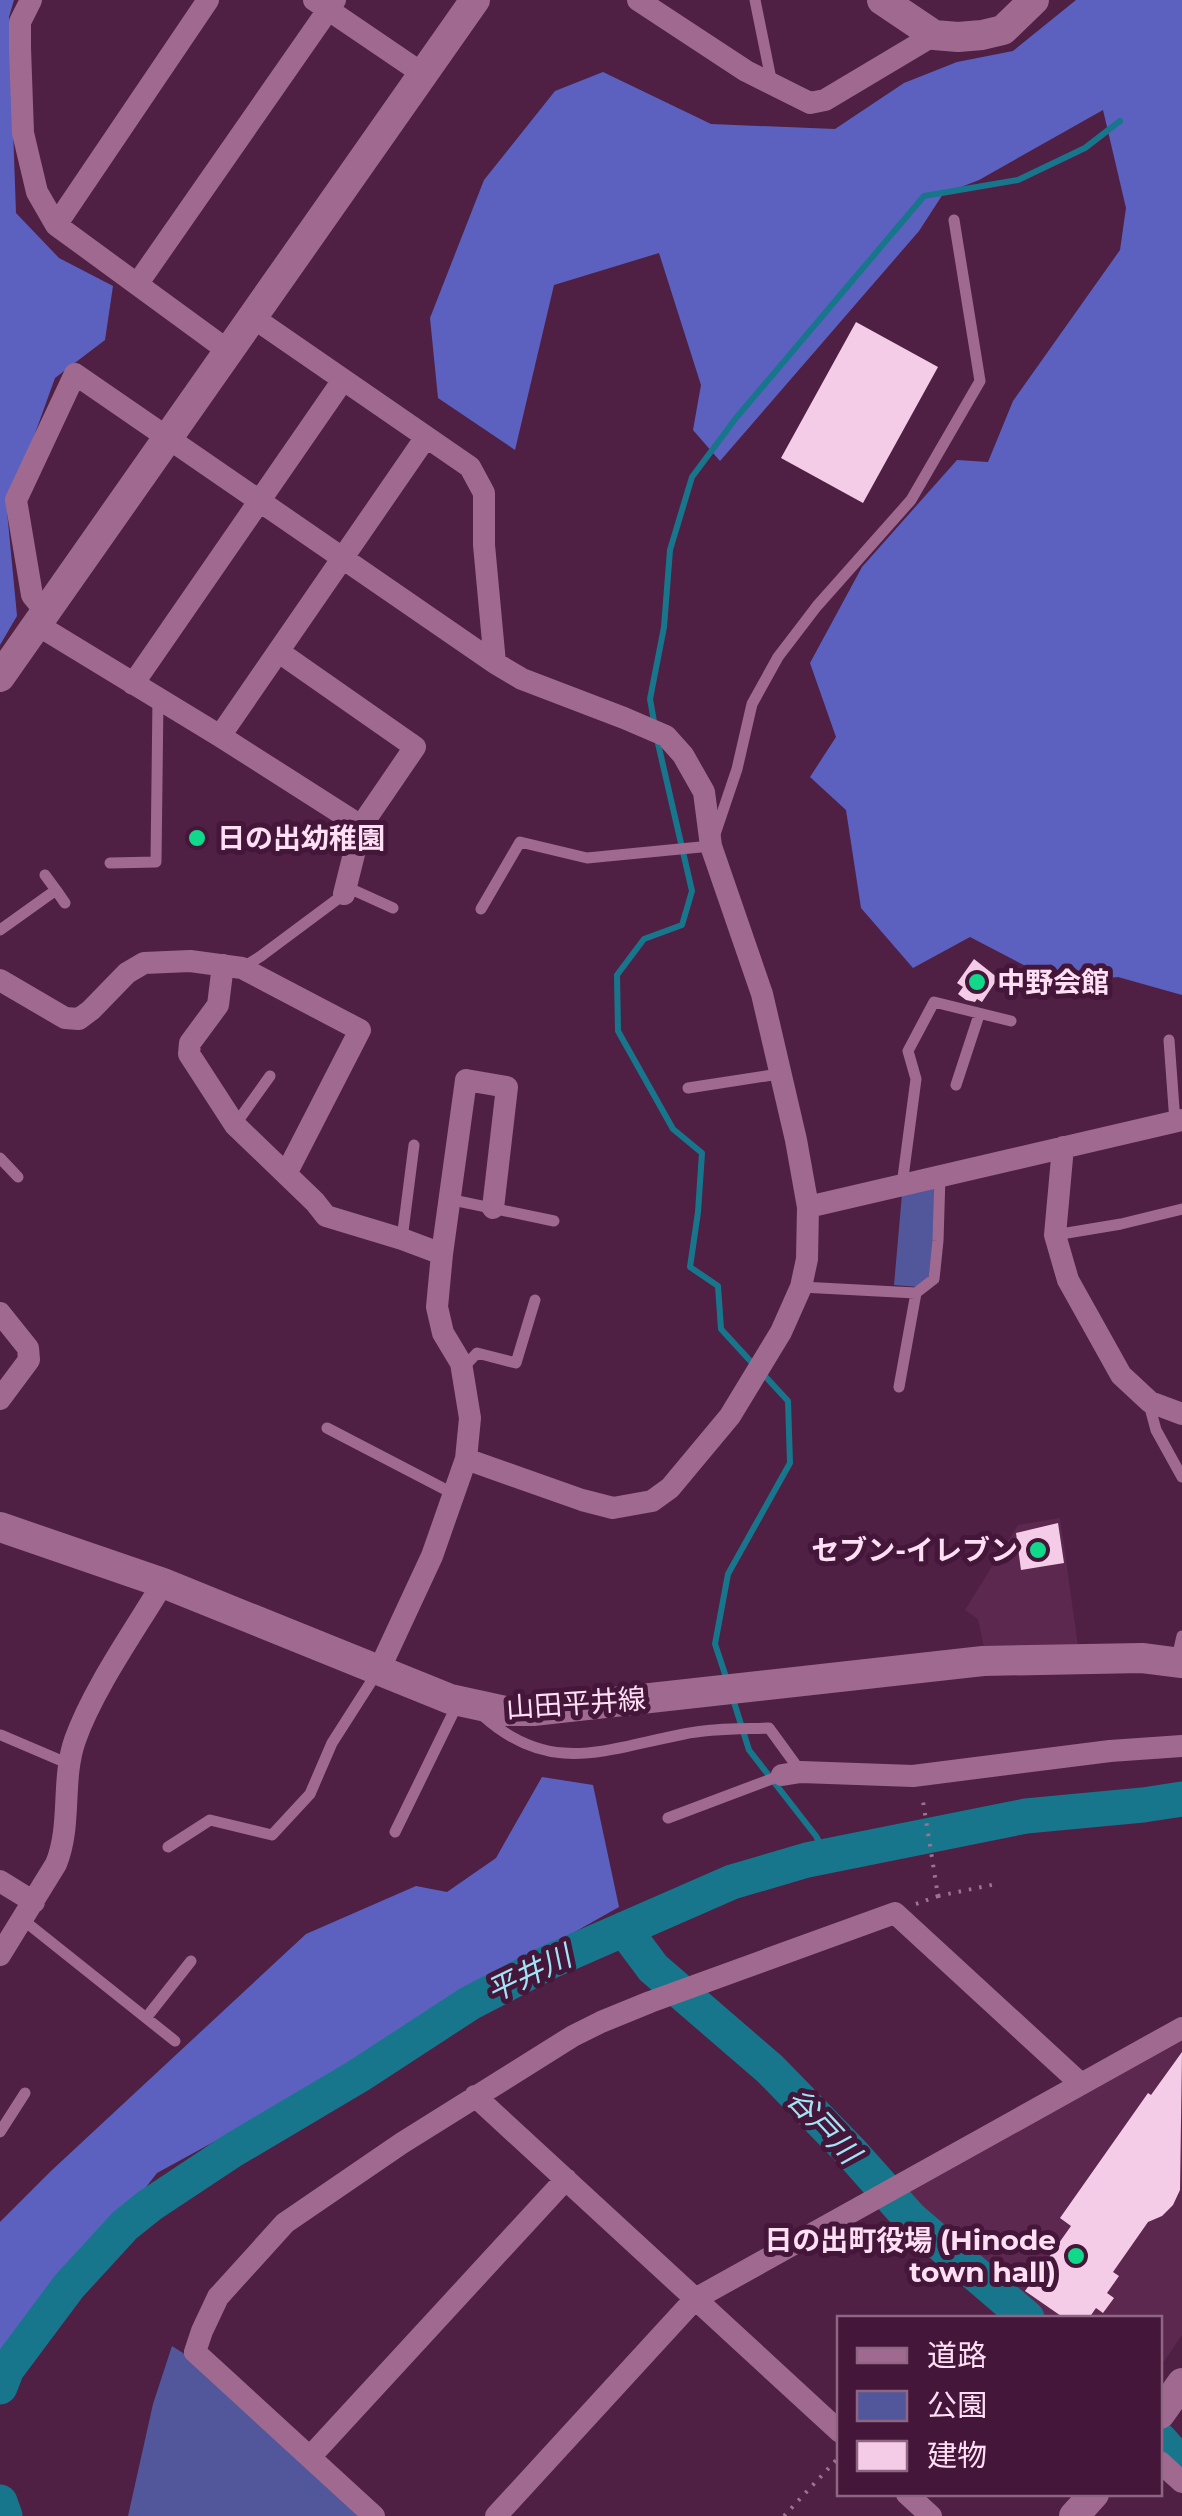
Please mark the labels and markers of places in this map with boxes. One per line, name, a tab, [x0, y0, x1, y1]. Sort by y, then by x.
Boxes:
place label: 日の出幼稚園	[217, 821, 385, 855]
marker: 日の出幼稚園	[186, 827, 208, 849]
place label: 中野会館	[997, 965, 1109, 999]
marker: 中野会館	[966, 971, 988, 993]
place label: セブン-イレブン	[811, 1533, 1018, 1567]
marker: セブン-イレブン	[1027, 1539, 1049, 1561]
place label: 日の出町役場 (Hinode town hall)	[764, 2223, 1056, 2289]
marker: 日の出町役場 (Hinode town hall)	[1065, 2245, 1087, 2267]

